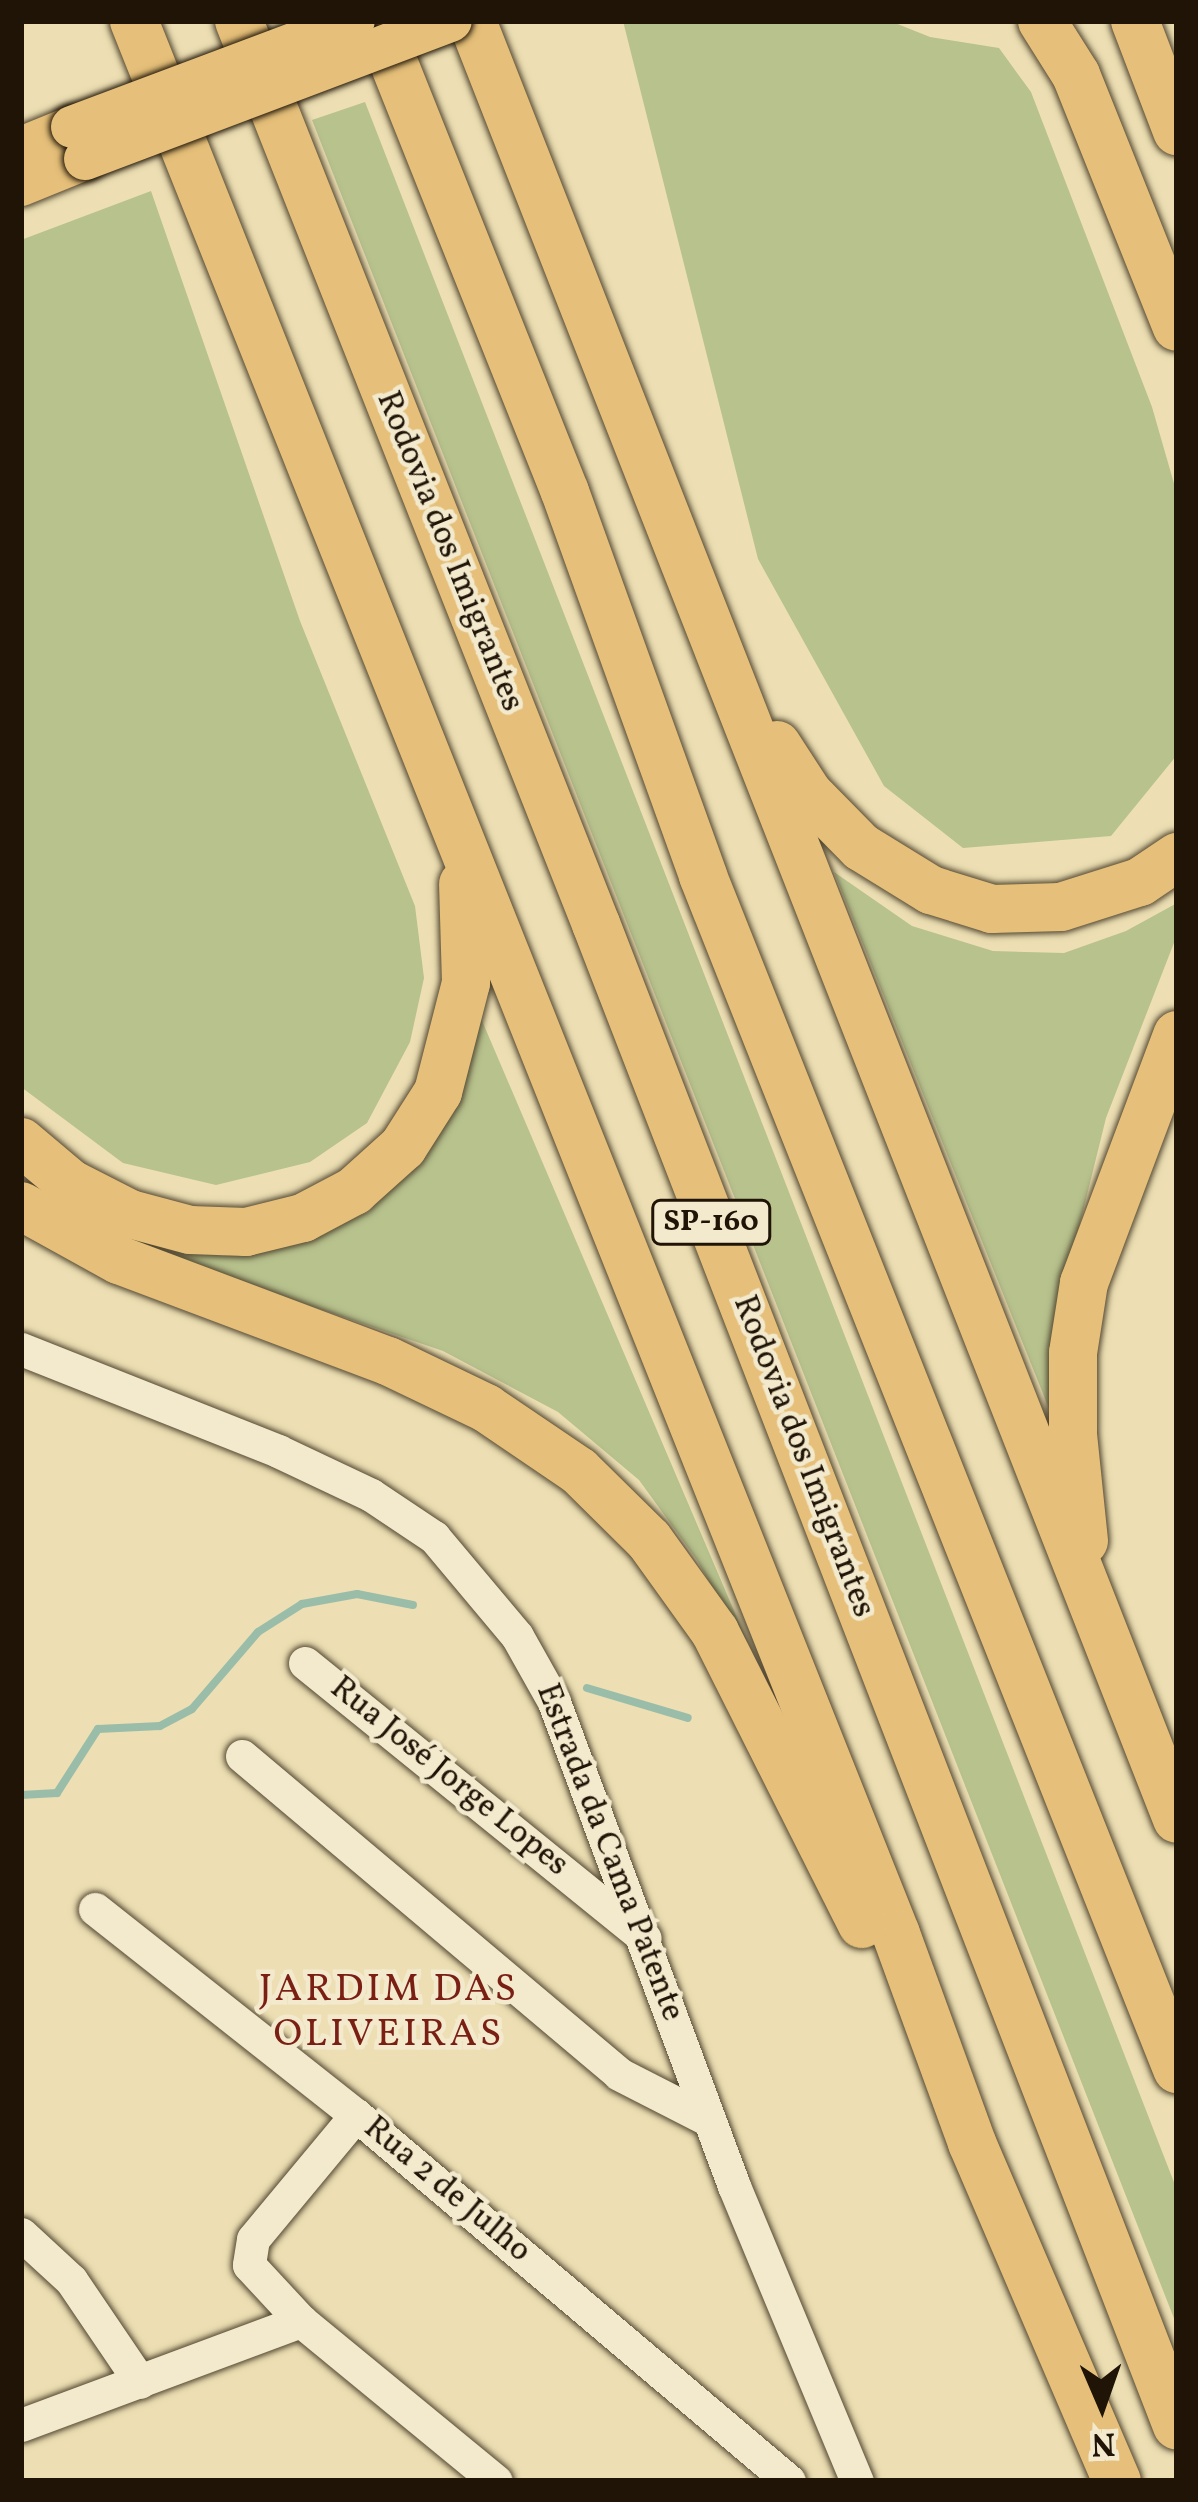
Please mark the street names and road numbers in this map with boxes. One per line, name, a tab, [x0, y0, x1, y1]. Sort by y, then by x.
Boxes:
street label: Rodovia dos Imigrantes	[366, 386, 530, 718]
road number: SP-160	[651, 1198, 771, 1246]
street label: Rodovia dos Imigrantes	[722, 1291, 882, 1623]
street label: Rua José Jorge Lopes	[321, 1670, 575, 1886]
street label: Estrada da Cama Patente	[525, 1679, 691, 2027]
street label: Rua 2 de Julho	[354, 2110, 538, 2272]

